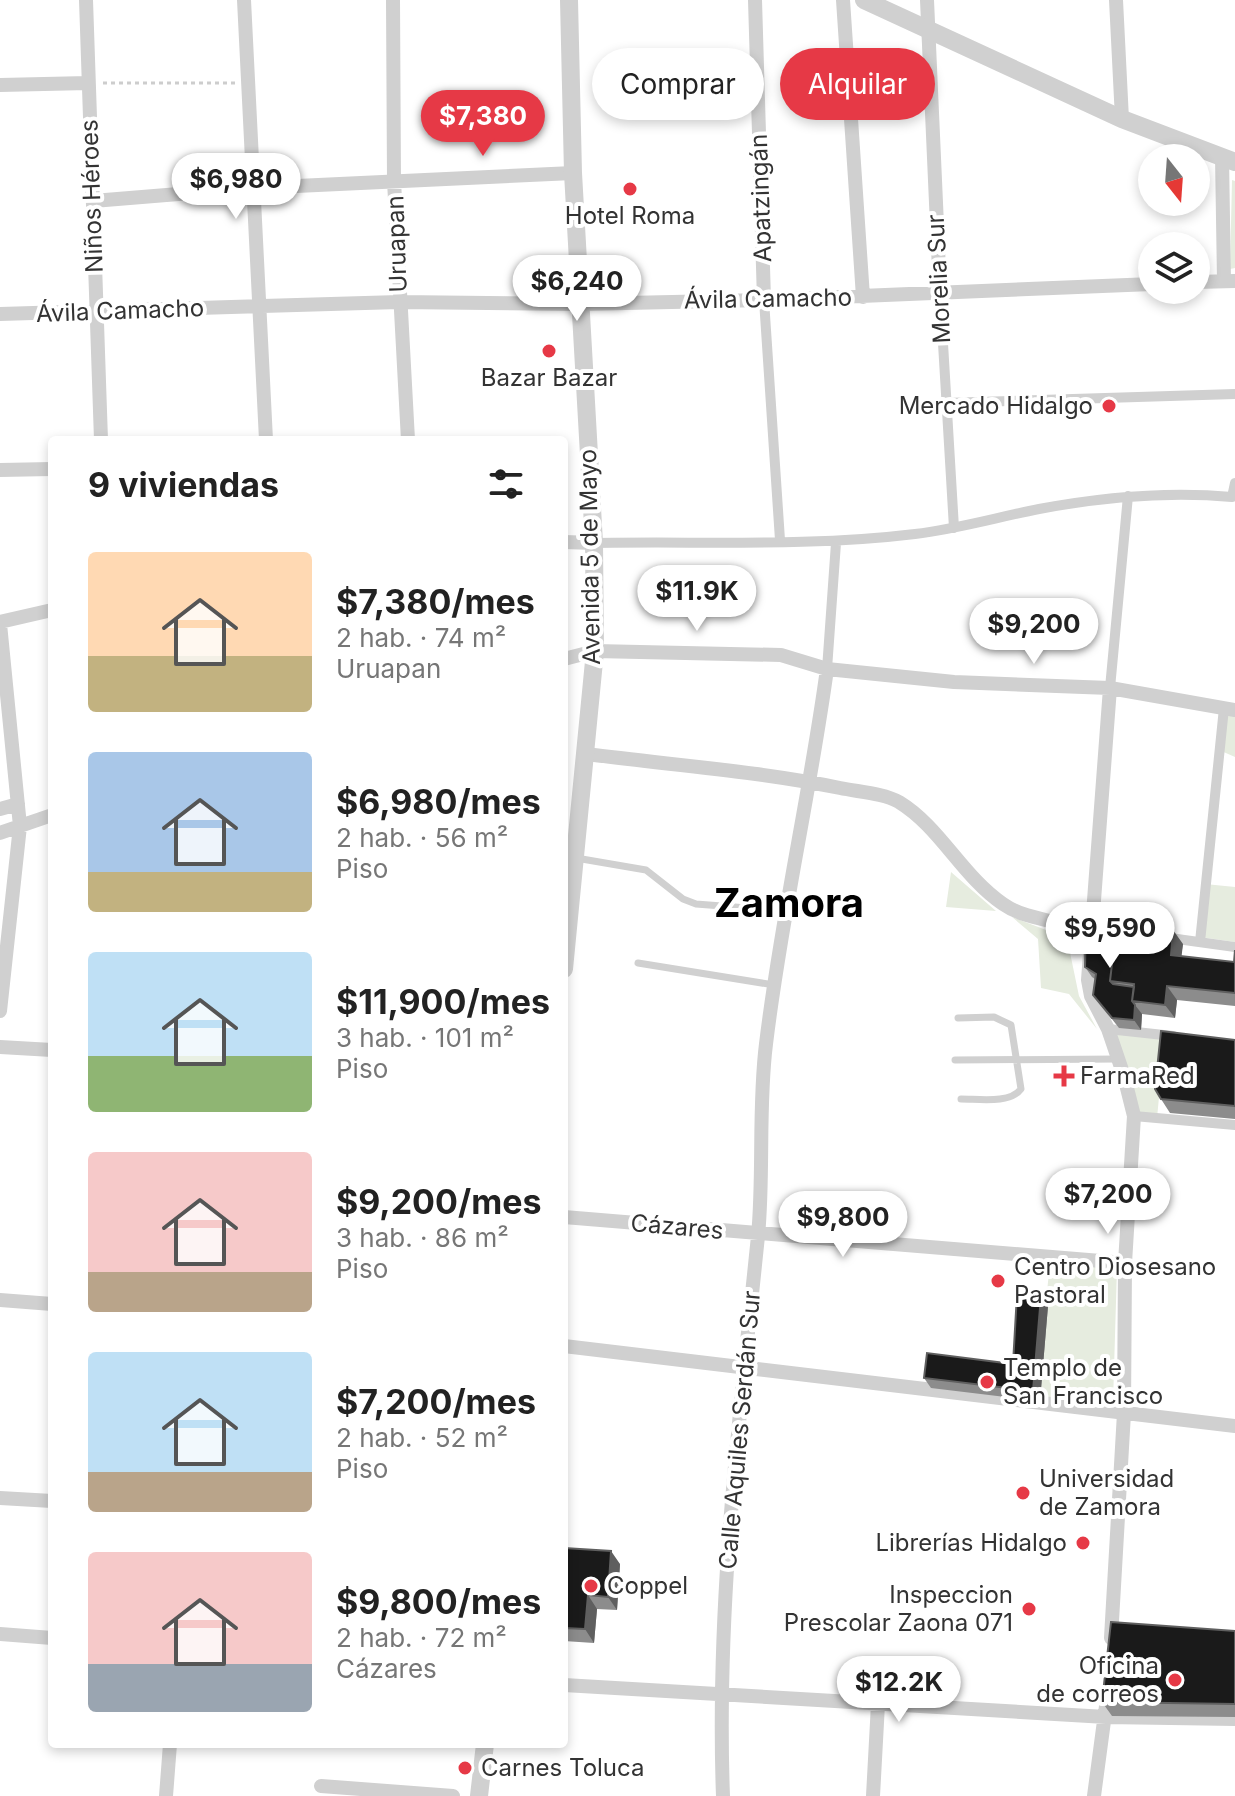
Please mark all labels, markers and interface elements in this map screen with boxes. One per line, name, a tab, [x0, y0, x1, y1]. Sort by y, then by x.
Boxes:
chip: Comprar	[592, 48, 764, 120]
chip: Alquilar	[780, 48, 935, 120]
pin: $7,380	[418, 90, 548, 158]
text: $7,380	[439, 100, 527, 131]
street label: Niños Héroes	[74, 119, 109, 273]
street label: Apatzingán	[744, 133, 777, 263]
north arrow	[1138, 144, 1210, 216]
map controls	[1138, 144, 1210, 304]
pin: $6,980	[171, 153, 301, 221]
text: $6,980	[190, 163, 282, 194]
marker: Hotel Roma	[621, 180, 639, 198]
street label: Uruapan	[380, 195, 413, 293]
place label: Hotel Roma	[565, 201, 695, 230]
street label: Morelia Sur	[921, 214, 956, 344]
button: layers	[1138, 232, 1210, 304]
pin: $6,240	[512, 255, 642, 323]
text: $6,240	[531, 265, 623, 296]
street label: Ávila Camacho	[684, 282, 852, 314]
street label: Ávila Camacho	[35, 292, 204, 328]
marker: Bazar Bazar	[540, 342, 558, 360]
place label: Bazar Bazar	[481, 363, 617, 392]
place label: Mercado Hidalgo	[899, 391, 1093, 420]
marker: Mercado Hidalgo	[1100, 397, 1118, 415]
street label: Avenida 5 de Mayo	[573, 449, 606, 665]
icon: filters	[484, 462, 528, 506]
text: 9 viviendas	[88, 464, 279, 505]
pin: $11.9K	[632, 565, 762, 633]
text: $11.9K	[655, 575, 739, 606]
text: $7,380/mes	[336, 581, 535, 622]
icon: home	[152, 584, 248, 680]
pin: $9,200	[969, 598, 1099, 666]
text: $9,200	[987, 608, 1081, 639]
text: 2 hab. · 74 m²	[336, 622, 506, 653]
text: Uruapan	[336, 653, 441, 684]
text: $6,980/mes	[336, 781, 541, 822]
icon: home	[152, 784, 248, 880]
text: 2 hab. · 56 m²	[336, 822, 508, 853]
text: Piso	[336, 853, 388, 884]
district label: Zamora	[714, 878, 864, 927]
pin: $9,590	[1045, 902, 1175, 970]
text: $9,590	[1064, 912, 1156, 943]
text: $11,900/mes	[336, 981, 550, 1022]
icon: home	[152, 984, 248, 1080]
text: 3 hab. · 101 m²	[336, 1022, 514, 1053]
text: Piso	[336, 1053, 388, 1084]
place label: FarmaRed	[1080, 1061, 1195, 1090]
marker: FarmaRed	[1055, 1067, 1073, 1085]
pin: $7,200	[1043, 1168, 1173, 1236]
text: $7,200	[1063, 1178, 1153, 1209]
text: $9,200/mes	[336, 1181, 542, 1222]
icon: home	[152, 1184, 248, 1280]
pin: $9,800	[778, 1191, 908, 1259]
text: $9,800	[796, 1201, 890, 1232]
street label: Cázares	[629, 1208, 725, 1245]
text: 3 hab. · 86 m²	[336, 1222, 509, 1253]
place label: Centro Diosesano Pastoral	[1014, 1252, 1216, 1309]
text: Piso	[336, 1253, 388, 1284]
marker: Centro Diosesano Pastoral	[989, 1272, 1007, 1290]
street label: Calle Aquiles Serdán Sur	[713, 1289, 766, 1570]
place label: Templo de San Francisco	[1003, 1353, 1163, 1410]
marker: Templo de San Francisco	[978, 1373, 996, 1391]
text: $7,200/mes	[336, 1381, 536, 1422]
icon: home	[152, 1384, 248, 1480]
text: 2 hab. · 52 m²	[336, 1422, 508, 1453]
text: Piso	[336, 1453, 388, 1484]
place label: Universidad de Zamora	[1039, 1464, 1174, 1521]
marker: Universidad de Zamora	[1014, 1484, 1032, 1502]
place label: Librerías Hidalgo	[875, 1528, 1067, 1557]
marker: Librerías Hidalgo	[1074, 1534, 1092, 1552]
place label: Coppel	[607, 1571, 688, 1600]
marker: Coppel	[582, 1577, 600, 1595]
place label: Inspeccion Prescolar Zaona 071	[784, 1580, 1013, 1637]
text: $9,800/mes	[336, 1581, 541, 1622]
icon: home	[152, 1584, 248, 1680]
marker: Inspeccion Prescolar Zaona 071	[1020, 1600, 1038, 1618]
text: 2 hab. · 72 m²	[336, 1622, 507, 1653]
place label: Oficina de correos	[1036, 1651, 1159, 1708]
text: Cázares	[336, 1653, 437, 1684]
pin: $12.2K	[834, 1656, 964, 1724]
text: $12.2K	[855, 1666, 943, 1697]
marker: Oficina de correos	[1166, 1671, 1184, 1689]
place label: Carnes Toluca	[481, 1753, 644, 1782]
marker: Carnes Toluca	[456, 1759, 474, 1777]

